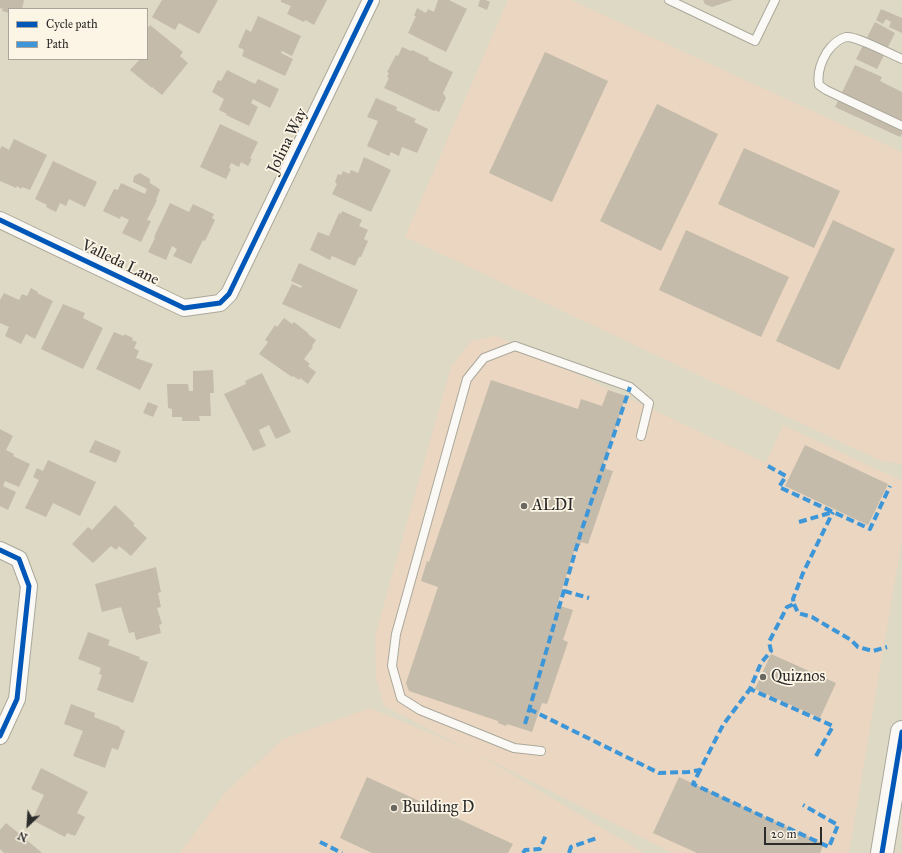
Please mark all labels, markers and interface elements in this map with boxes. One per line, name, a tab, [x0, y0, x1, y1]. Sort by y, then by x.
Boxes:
legend	[8, 8, 148, 60]
text: Cycle path	[46, 17, 98, 31]
text: Path	[46, 37, 69, 51]
street label: Jolina Way	[264, 105, 312, 177]
street label: Valleda Lane	[78, 236, 162, 290]
place label: ALDI	[532, 496, 574, 516]
marker: ALDI	[519, 501, 529, 511]
place label: Quiznos	[771, 667, 825, 687]
marker: Quiznos	[758, 672, 768, 682]
place label: Building D	[402, 798, 474, 818]
marker: Building D	[389, 803, 399, 813]
north arrow	[8, 805, 48, 845]
scale bar	[766, 819, 824, 845]
text: 20 m	[771, 827, 797, 841]
text: N	[16, 828, 30, 844]

